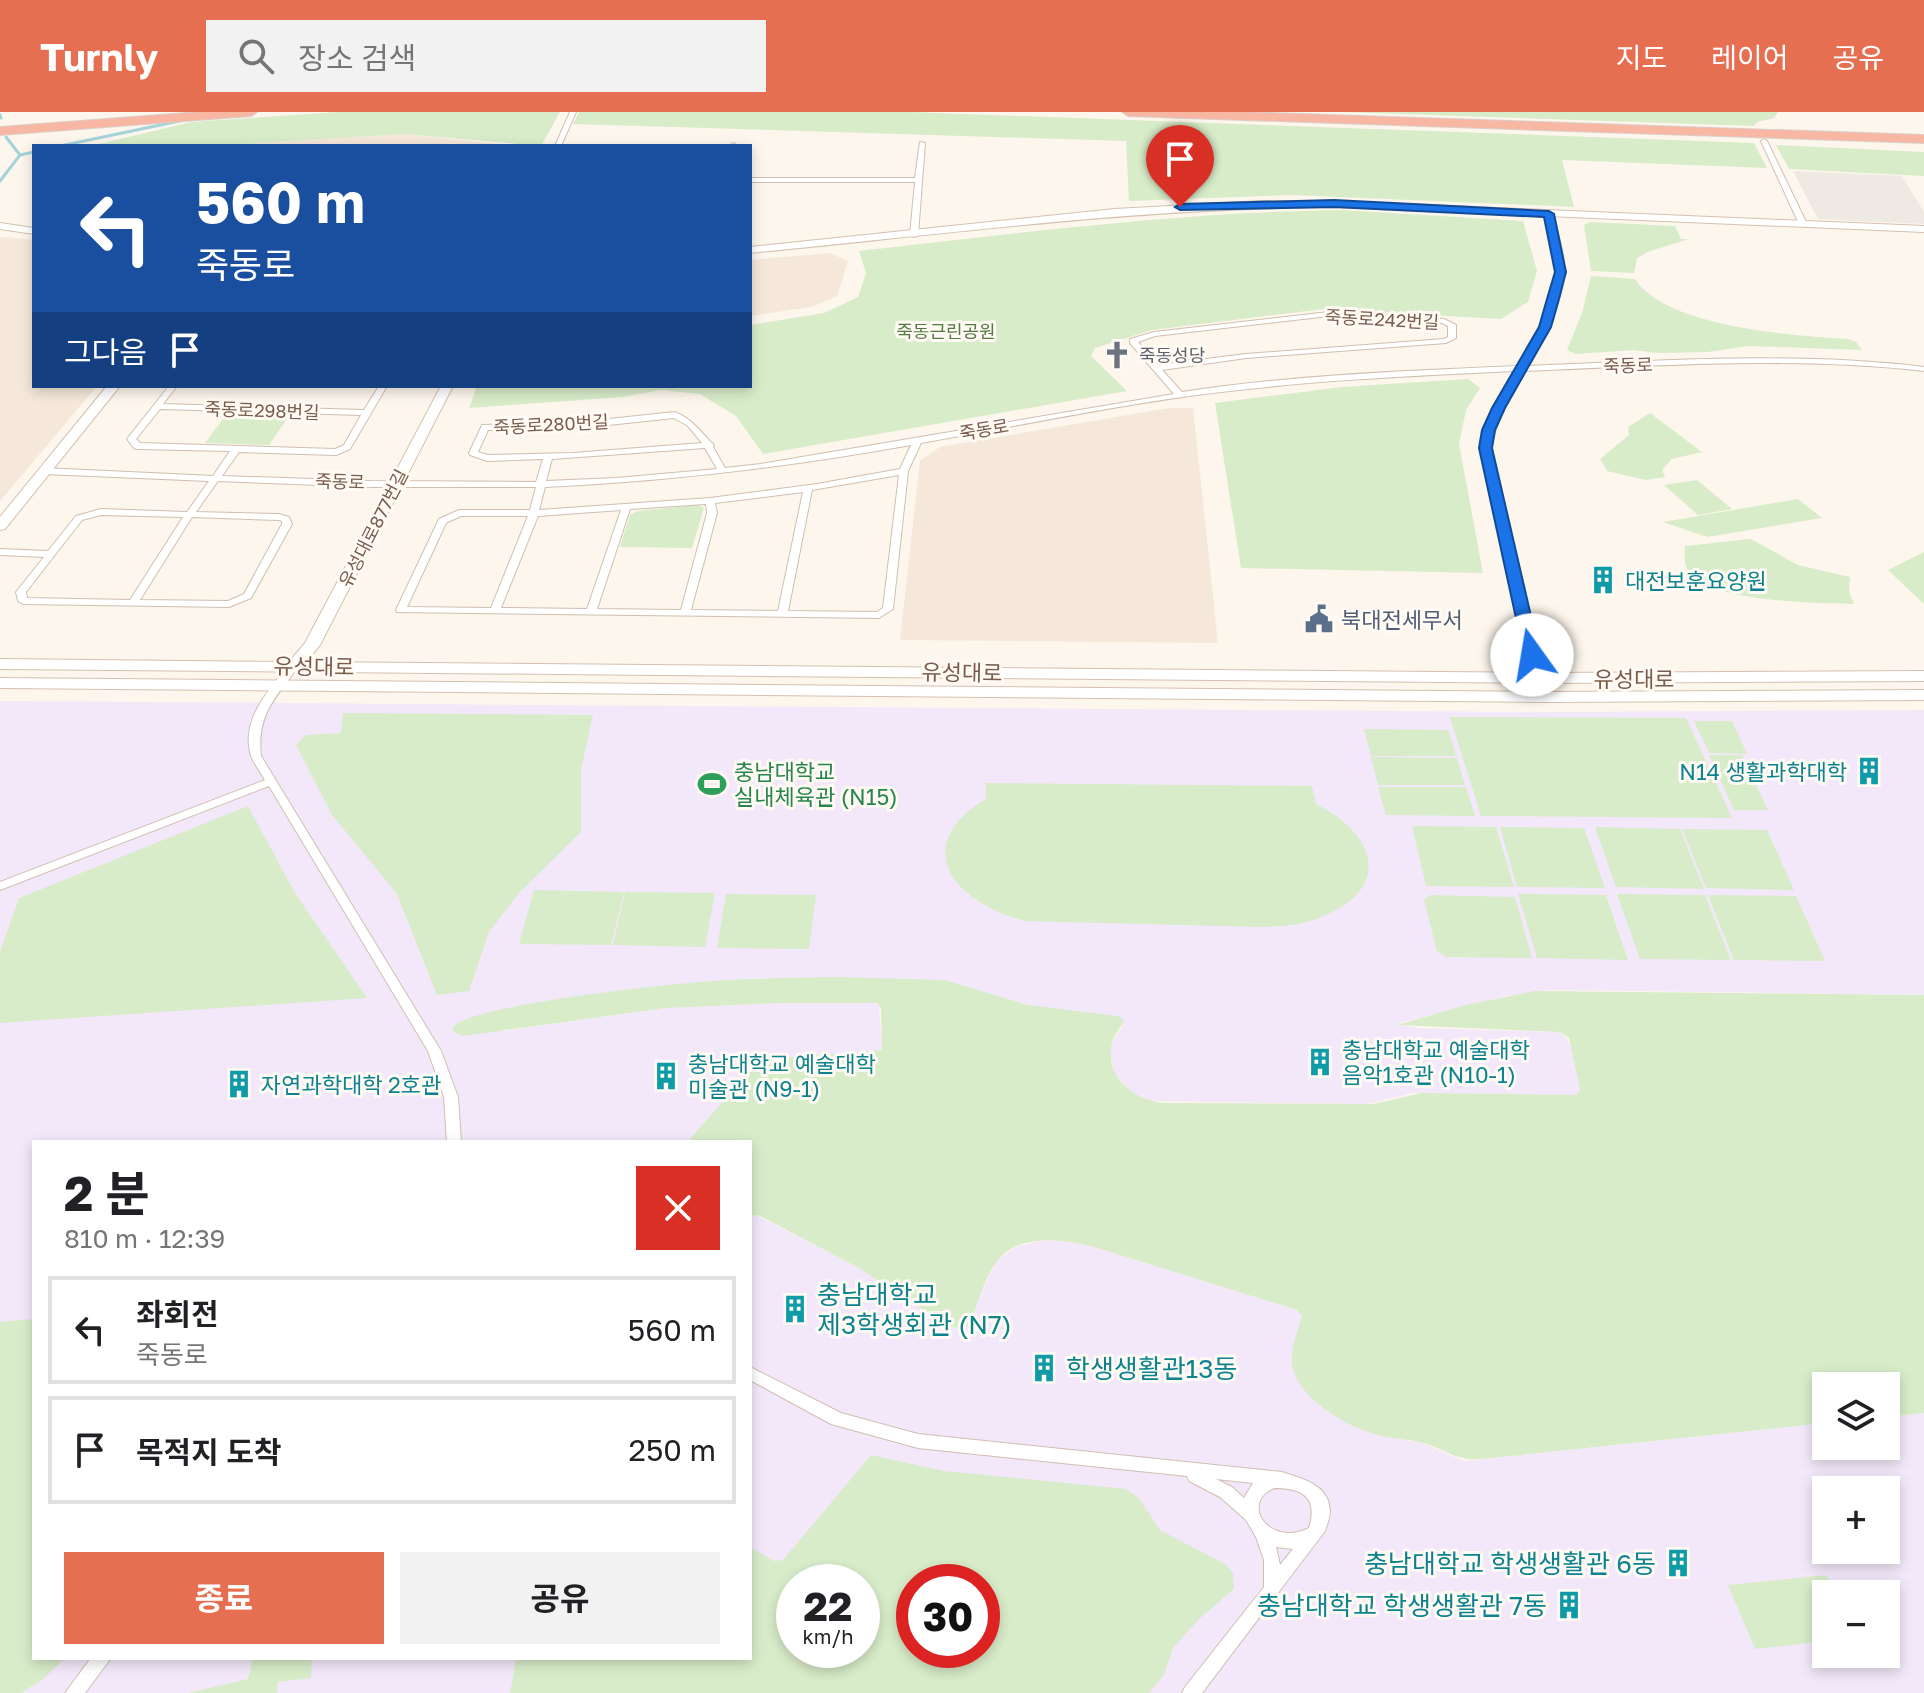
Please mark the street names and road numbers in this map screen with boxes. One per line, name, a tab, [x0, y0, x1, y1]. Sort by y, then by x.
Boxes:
street label: 죽동로242번길	[1324, 305, 1440, 333]
street label: 죽동로	[1603, 353, 1653, 377]
street label: 죽동로298번길	[204, 397, 320, 423]
street label: 죽동로280번길	[493, 410, 609, 438]
street label: 죽동로	[958, 414, 1010, 444]
street label: 유성대로877번길	[334, 465, 412, 591]
street label: 죽동로	[315, 469, 365, 493]
street label: 유성대로	[273, 652, 355, 680]
street label: 유성대로	[921, 658, 1003, 686]
street label: 유성대로	[1594, 665, 1674, 692]

